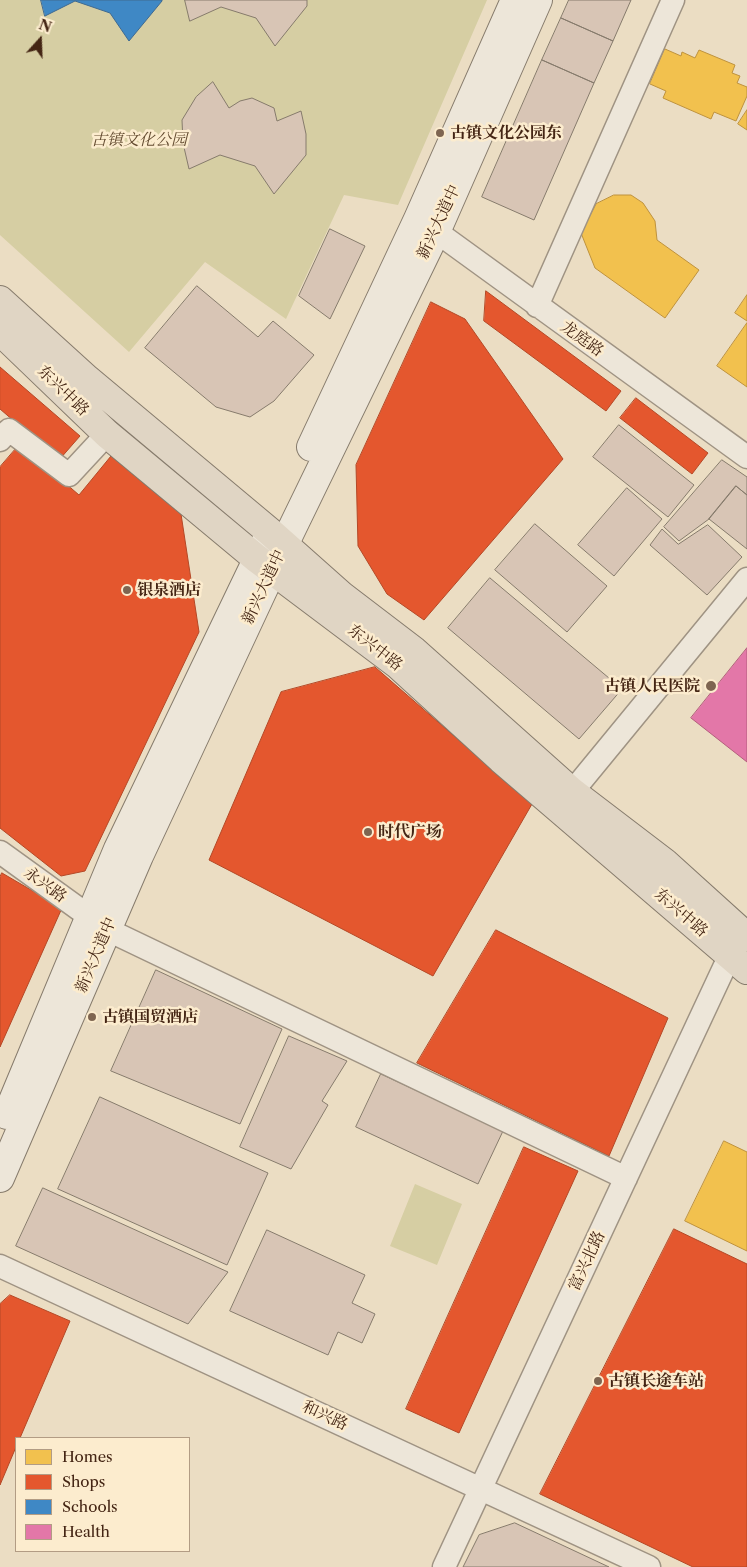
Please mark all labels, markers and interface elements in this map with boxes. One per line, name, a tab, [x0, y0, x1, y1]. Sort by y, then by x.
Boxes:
north arrow	[15, 15, 65, 65]
text: N	[36, 15, 54, 36]
place label: 古镇文化公园东	[450, 123, 562, 143]
marker: 古镇文化公园东	[434, 127, 446, 139]
park label: 古镇文化公园	[91, 130, 187, 150]
street label: 新兴大道中	[413, 182, 465, 262]
street label: 龙庭路	[557, 317, 607, 361]
street label: 东兴中路	[33, 362, 93, 420]
street label: 新兴大道中	[238, 547, 290, 627]
place label: 银泉酒店	[137, 580, 201, 600]
marker: 银泉酒店	[121, 584, 133, 596]
street label: 东兴中路	[344, 621, 406, 675]
place label: 古镇人民医院	[604, 676, 700, 696]
marker: 古镇人民医院	[704, 679, 718, 693]
place label: 时代广场	[378, 822, 442, 842]
marker: 时代广场	[362, 826, 374, 838]
street label: 永兴路	[20, 863, 70, 907]
street label: 东兴中路	[651, 885, 711, 941]
street label: 新兴大道中	[72, 914, 120, 996]
place label: 古镇国贸酒店	[102, 1007, 198, 1027]
marker: 古镇国贸酒店	[86, 1011, 98, 1023]
street label: 富兴北路	[565, 1228, 609, 1294]
place label: 古镇长途车站	[608, 1371, 704, 1391]
marker: 古镇长途车站	[592, 1375, 604, 1387]
street label: 和兴路	[299, 1397, 351, 1435]
legend	[15, 1437, 190, 1552]
text: Homes	[62, 1447, 113, 1466]
text: Shops	[62, 1472, 105, 1491]
text: Schools	[62, 1497, 118, 1516]
text: Health	[62, 1522, 110, 1541]

